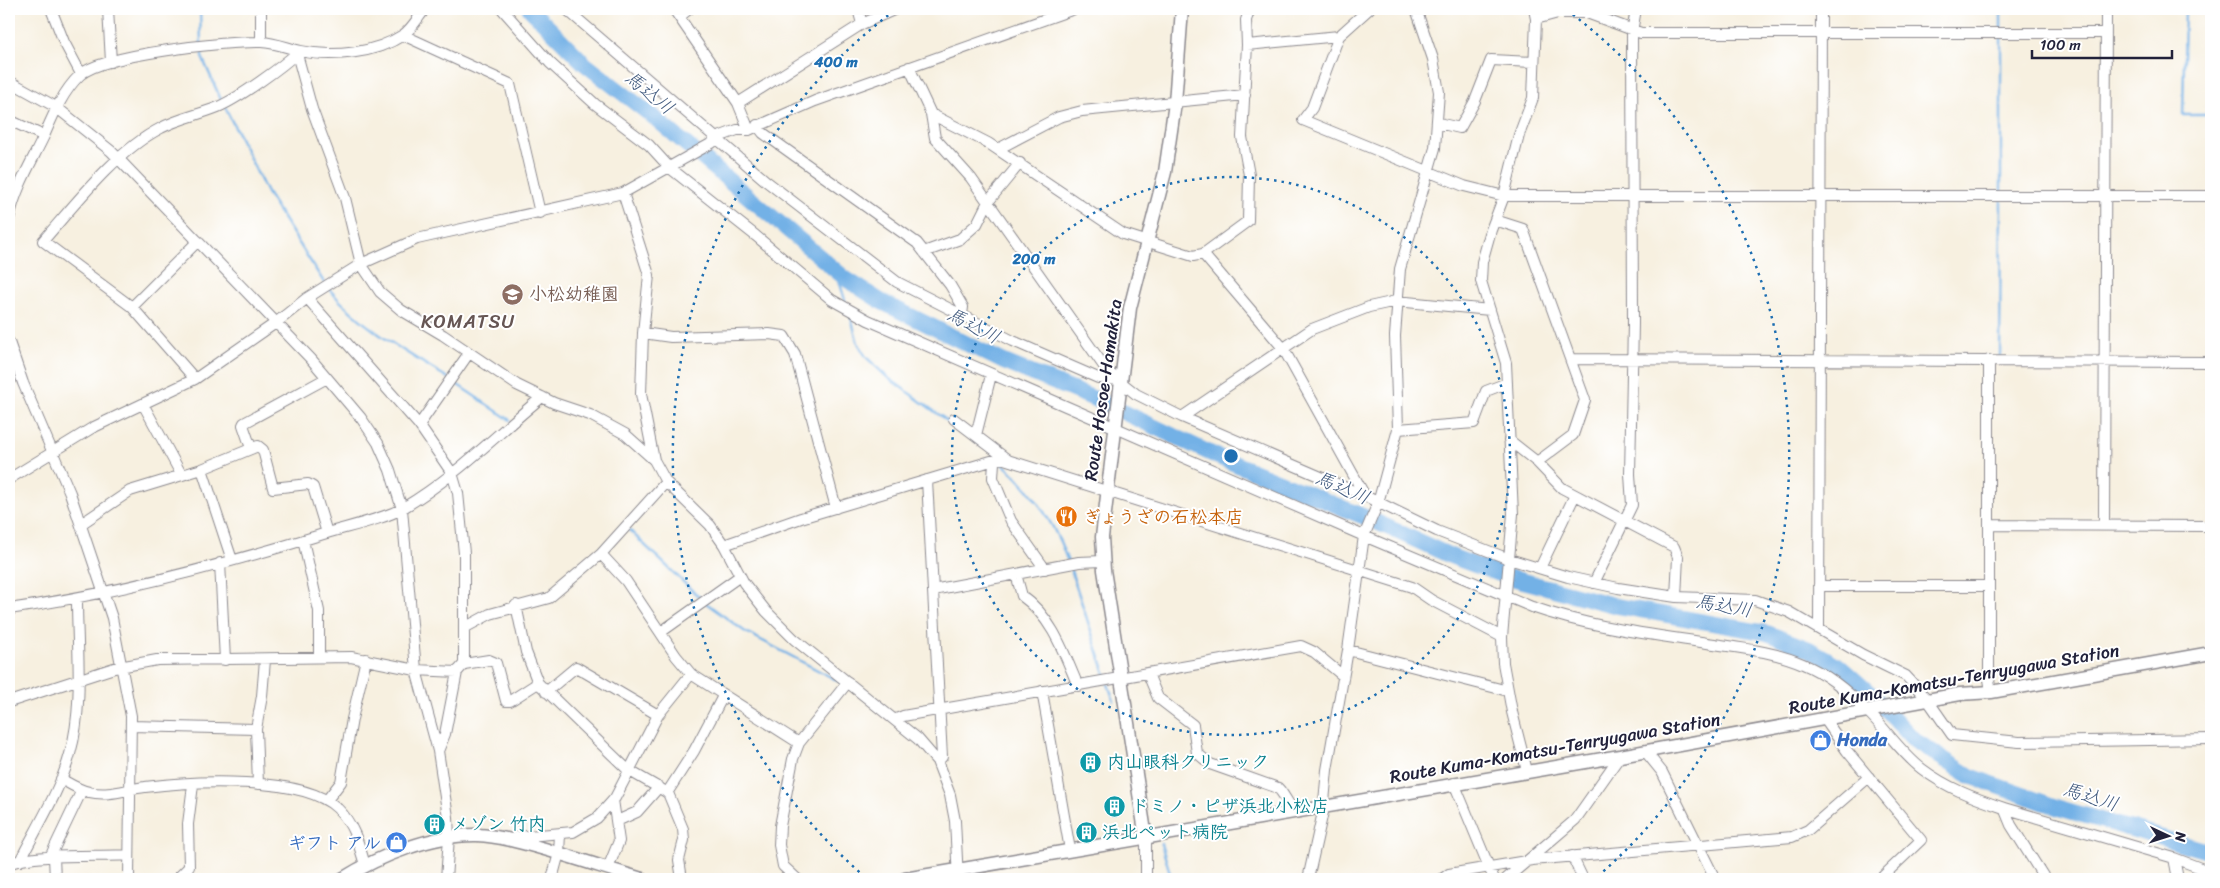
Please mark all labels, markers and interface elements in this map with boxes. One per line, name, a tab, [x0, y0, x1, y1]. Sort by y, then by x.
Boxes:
scale bar	[2032, 28, 2172, 60]
text: 100 m	[2040, 32, 2081, 58]
text: 400 m	[813, 49, 858, 75]
water label: 馬込川	[617, 62, 682, 123]
text: 200 m	[1011, 246, 1056, 272]
place label: 小松幼稚園	[529, 278, 619, 310]
school or university icon: 小松幼稚園	[501, 282, 525, 306]
street label: Route Hosoe-Hamakita	[1074, 297, 1132, 483]
water label: 馬込川	[941, 298, 1007, 353]
district label: KOMATSU	[421, 305, 515, 338]
centre of rings	[1222, 447, 1240, 465]
water label: 馬込川	[1310, 461, 1375, 514]
place label: ぎょうざの石松本店	[1083, 501, 1244, 533]
restaurant icon: ぎょうざの石松本店	[1055, 505, 1079, 529]
water label: 馬込川	[1693, 584, 1755, 627]
street label: Route Kuma-Komatsu-Tenryugawa Station	[1786, 634, 2122, 724]
street label: Route Kuma-Komatsu-Tenryugawa Station	[1387, 703, 1723, 793]
place label: Honda	[1836, 724, 1888, 756]
shop icon: Honda	[1809, 728, 1833, 752]
place label: 内山眼科クリニック	[1107, 746, 1269, 778]
building icon: 内山眼科クリニック	[1079, 750, 1103, 774]
water label: 馬込川	[2059, 772, 2123, 821]
place label: ドミノ・ピザ浜北小松店	[1131, 790, 1329, 822]
building icon: ドミノ・ピザ浜北小松店	[1103, 794, 1127, 818]
place label: メゾン 竹内	[451, 808, 546, 840]
north arrow	[2142, 810, 2192, 860]
building icon: メゾン 竹内	[423, 812, 447, 836]
place label: 浜北ペット病院	[1102, 816, 1228, 848]
building icon: 浜北ペット病院	[1074, 820, 1098, 844]
place label: ギフト アル	[287, 827, 381, 859]
text: N	[2168, 830, 2193, 843]
shop icon: ギフト アル	[385, 831, 409, 855]

